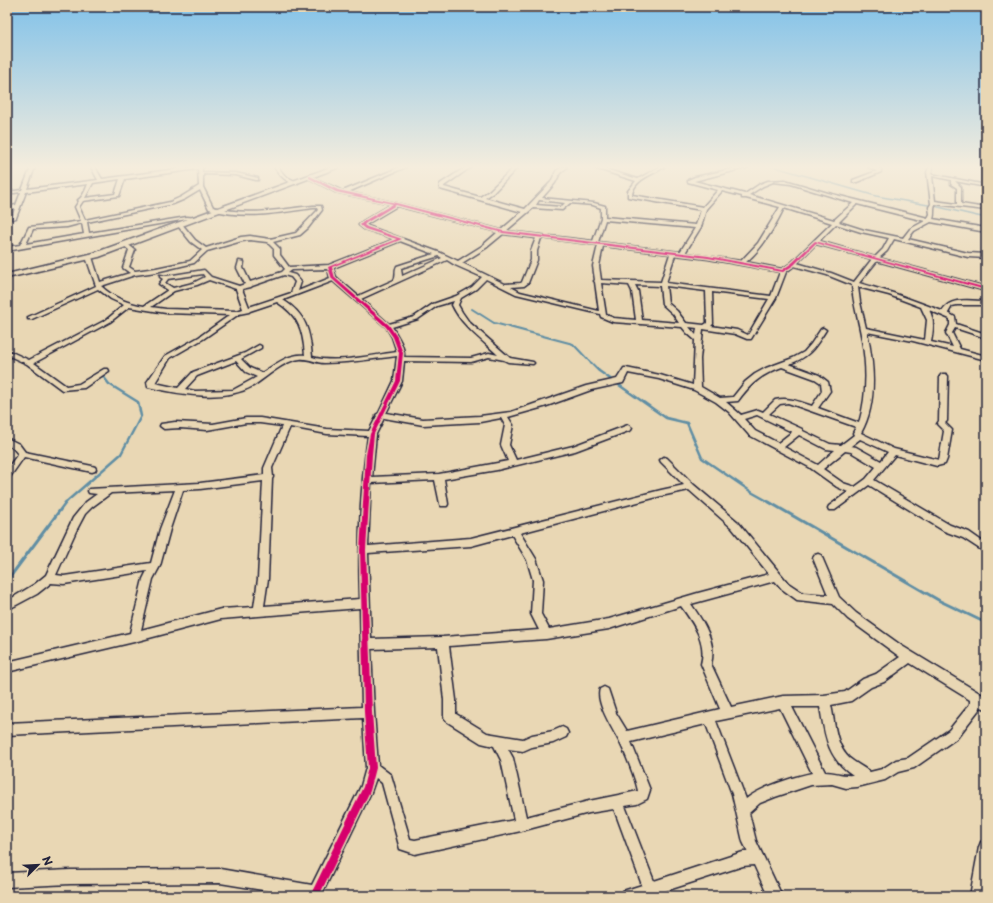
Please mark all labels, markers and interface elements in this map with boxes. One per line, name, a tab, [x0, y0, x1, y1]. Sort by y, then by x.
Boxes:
north arrow	[18, 845, 58, 885]
text: N	[38, 853, 57, 868]

